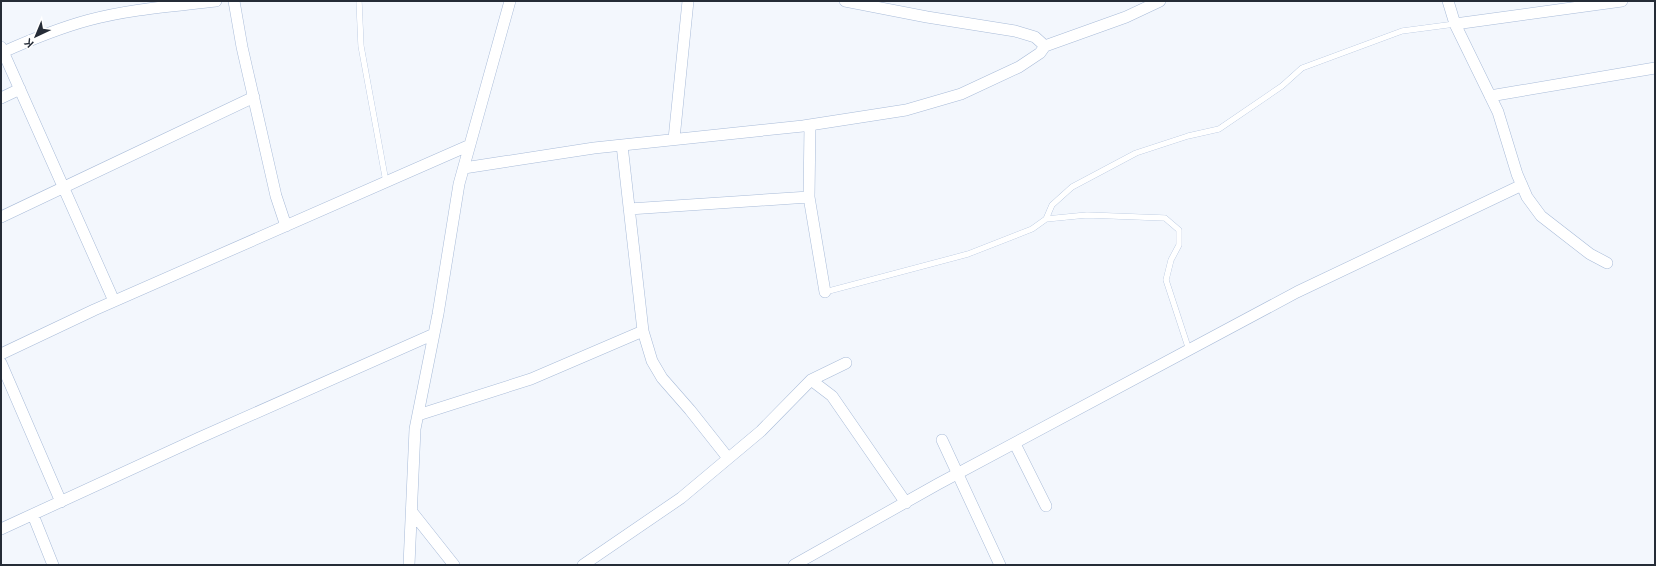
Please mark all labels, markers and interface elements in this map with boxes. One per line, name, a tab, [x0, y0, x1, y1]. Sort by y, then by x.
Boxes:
north arrow	[16, 16, 56, 56]
text: K	[21, 36, 36, 51]

